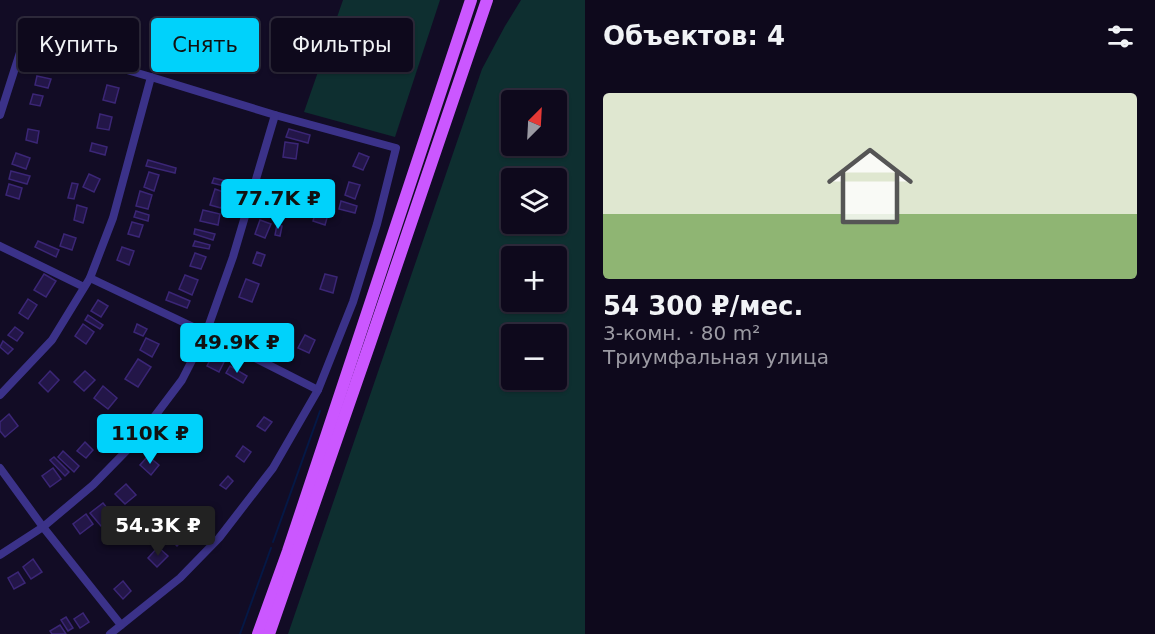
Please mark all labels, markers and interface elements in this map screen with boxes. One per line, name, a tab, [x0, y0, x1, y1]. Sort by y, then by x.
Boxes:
chip: Купить	[18, 18, 139, 72]
chip: Снять	[151, 18, 259, 72]
chip: Фильтры	[271, 18, 413, 72]
icon: filters	[1104, 20, 1137, 53]
text: Объектов: 4	[603, 21, 785, 51]
north arrow	[501, 90, 567, 156]
map controls	[501, 90, 567, 390]
icon: home	[816, 132, 924, 240]
button: layers	[501, 168, 567, 234]
pin: 77.7K ₽	[223, 179, 333, 230]
text: 77.7K ₽	[235, 186, 321, 210]
button: +	[501, 246, 567, 312]
text: 54 300 ₽/мес.	[603, 291, 803, 321]
text: 3-комн. · 80 m²	[603, 321, 760, 345]
pin: 49.9K ₽	[182, 323, 292, 374]
button: −	[501, 324, 567, 390]
text: 49.9K ₽	[194, 330, 280, 354]
text: Триумфальная улица	[603, 345, 829, 369]
pin: 110K ₽	[101, 414, 199, 465]
text: 110K ₽	[111, 421, 189, 445]
pin: 54.3K ₽	[103, 506, 213, 557]
text: 54.3K ₽	[115, 513, 201, 537]

